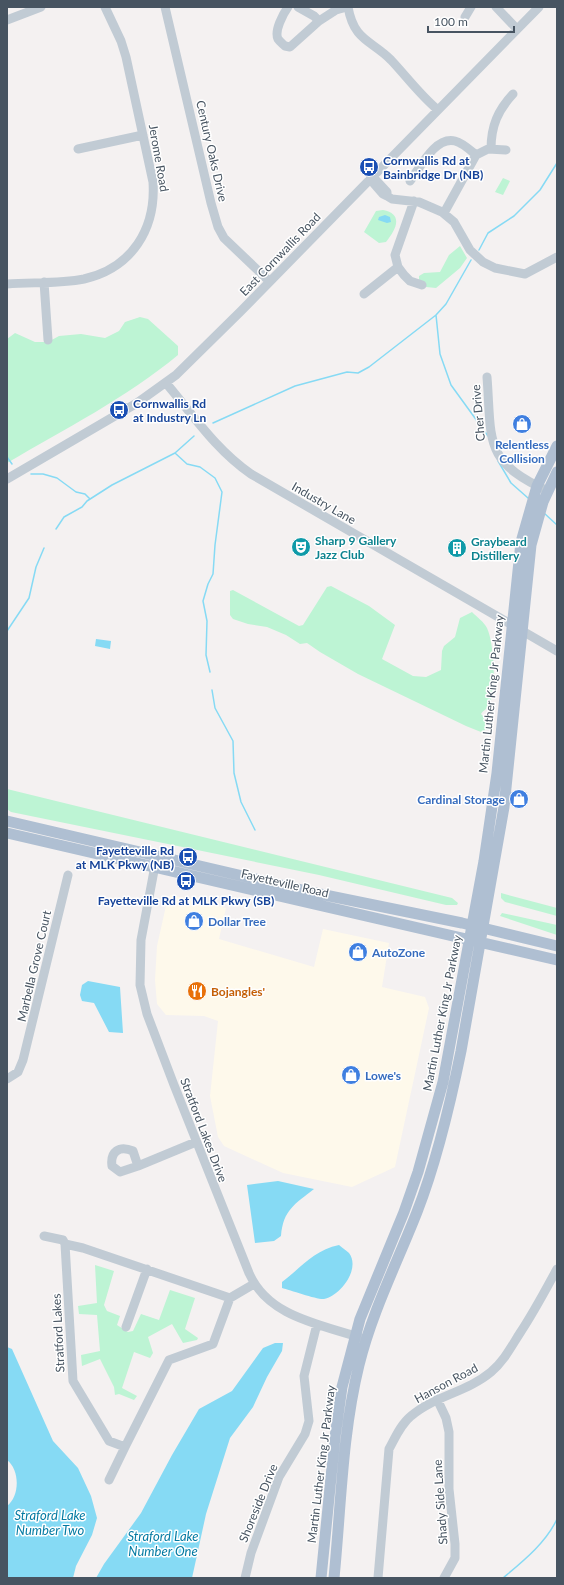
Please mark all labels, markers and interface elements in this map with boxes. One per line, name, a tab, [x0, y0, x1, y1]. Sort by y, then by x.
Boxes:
scale bar	[428, 8, 514, 34]
text: 100 m	[434, 14, 468, 29]
street label: Century Oaks Drive	[193, 99, 231, 203]
street label: Jerome Road	[146, 123, 172, 193]
place label: Cornwallis Rd at Bainbridge Dr (NB)	[383, 153, 483, 182]
bus stop icon: Cornwallis Rd at Bainbridge Dr (NB)	[358, 156, 380, 178]
street label: East Cornwallis Road	[236, 209, 324, 299]
street label: Cher Drive	[468, 384, 488, 442]
place label: Cornwallis Rd at Industry Ln	[133, 396, 207, 425]
bus stop icon: Cornwallis Rd at Industry Ln	[108, 399, 130, 421]
shop icon: Relentless Collision	[511, 413, 533, 435]
place label: Relentless Collision	[495, 437, 549, 466]
street label: Industry Lane	[289, 479, 359, 527]
place label: Sharp 9 Gallery Jazz Club	[315, 533, 397, 562]
place label: Graybeard Distillery	[471, 534, 527, 563]
theatre icon: Sharp 9 Gallery Jazz Club	[290, 536, 312, 558]
building icon: Graybeard Distillery	[446, 537, 468, 559]
street label: Martin Luther King Jr Parkway	[475, 613, 507, 774]
shop icon: Cardinal Storage	[508, 788, 530, 810]
place label: Cardinal Storage	[417, 792, 506, 807]
place label: Fayetteville Rd at MLK Pkwy (NB)	[76, 843, 174, 872]
bus stop icon: Fayetteville Rd at MLK Pkwy (NB)	[177, 846, 199, 868]
street label: Fayetteville Road	[240, 866, 330, 900]
bus stop icon: Fayetteville Rd at MLK Pkwy (SB)	[175, 870, 197, 892]
place label: Fayetteville Rd at MLK Pkwy (SB)	[98, 893, 274, 908]
street label: Marbella Grove Court	[14, 908, 54, 1023]
shop icon: Dollar Tree	[183, 910, 205, 932]
place label: Dollar Tree	[208, 914, 266, 929]
street label: Martin Luther King Jr Parkway	[419, 933, 465, 1092]
shop icon: AutoZone	[347, 941, 369, 963]
place label: AutoZone	[371, 945, 426, 960]
restaurant icon: Bojangles'	[186, 980, 208, 1002]
place label: Bojangles'	[211, 984, 265, 999]
shop icon: Lowe's	[340, 1064, 362, 1086]
place label: Lowe's	[365, 1068, 401, 1083]
street label: Stratford Lakes Drive	[177, 1076, 231, 1184]
street label: Stratford Lakes	[48, 1293, 68, 1373]
street label: Hanson Road	[412, 1360, 480, 1406]
street label: Martin Luther King Jr Parkway	[304, 1383, 338, 1544]
street label: Shady Side Lane	[430, 1459, 450, 1545]
street label: Shoreside Drive	[235, 1462, 281, 1544]
water label: Straford Lake Number Two	[14, 1507, 86, 1538]
water label: Straford Lake Number One	[127, 1528, 199, 1559]

